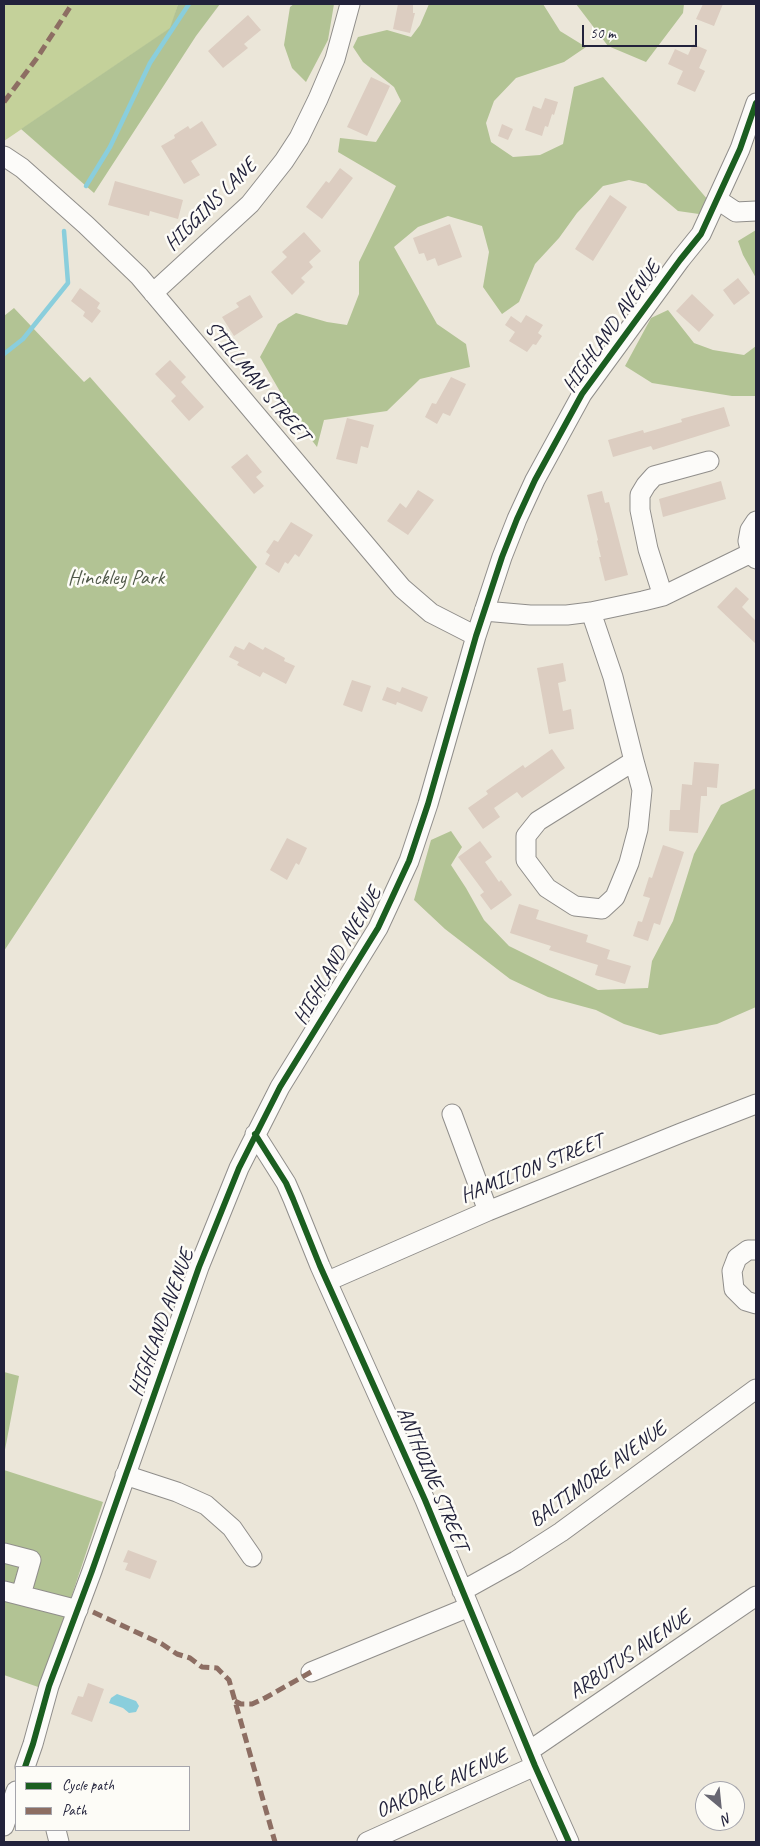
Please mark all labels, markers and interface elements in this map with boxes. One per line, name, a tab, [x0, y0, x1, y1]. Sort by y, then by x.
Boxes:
scale bar	[585, 15, 700, 47]
text: 50 m	[590, 24, 616, 43]
street label: HIGGINS LANE	[160, 154, 262, 256]
street label: HIGHLAND AVENUE	[557, 256, 667, 398]
street label: STILLMAN STREET	[199, 316, 315, 448]
park label: Hinckley Park	[68, 565, 164, 591]
street label: HIGHLAND AVENUE	[288, 883, 388, 1029]
street label: HAMILTON STREET	[457, 1129, 607, 1209]
street label: HIGHLAND AVENUE	[124, 1246, 200, 1400]
street label: ANTHOINE STREET	[390, 1403, 474, 1555]
street label: BALTIMORE AVENUE	[524, 1417, 672, 1533]
street label: ARBUTUS AVENUE	[564, 1605, 696, 1705]
street label: OAKDALE AVENUE	[372, 1744, 512, 1824]
legend	[15, 1766, 190, 1831]
text: Cycle path	[62, 1776, 114, 1795]
north arrow	[695, 1781, 745, 1831]
text: Path	[62, 1801, 87, 1820]
text: N	[719, 1809, 735, 1828]

